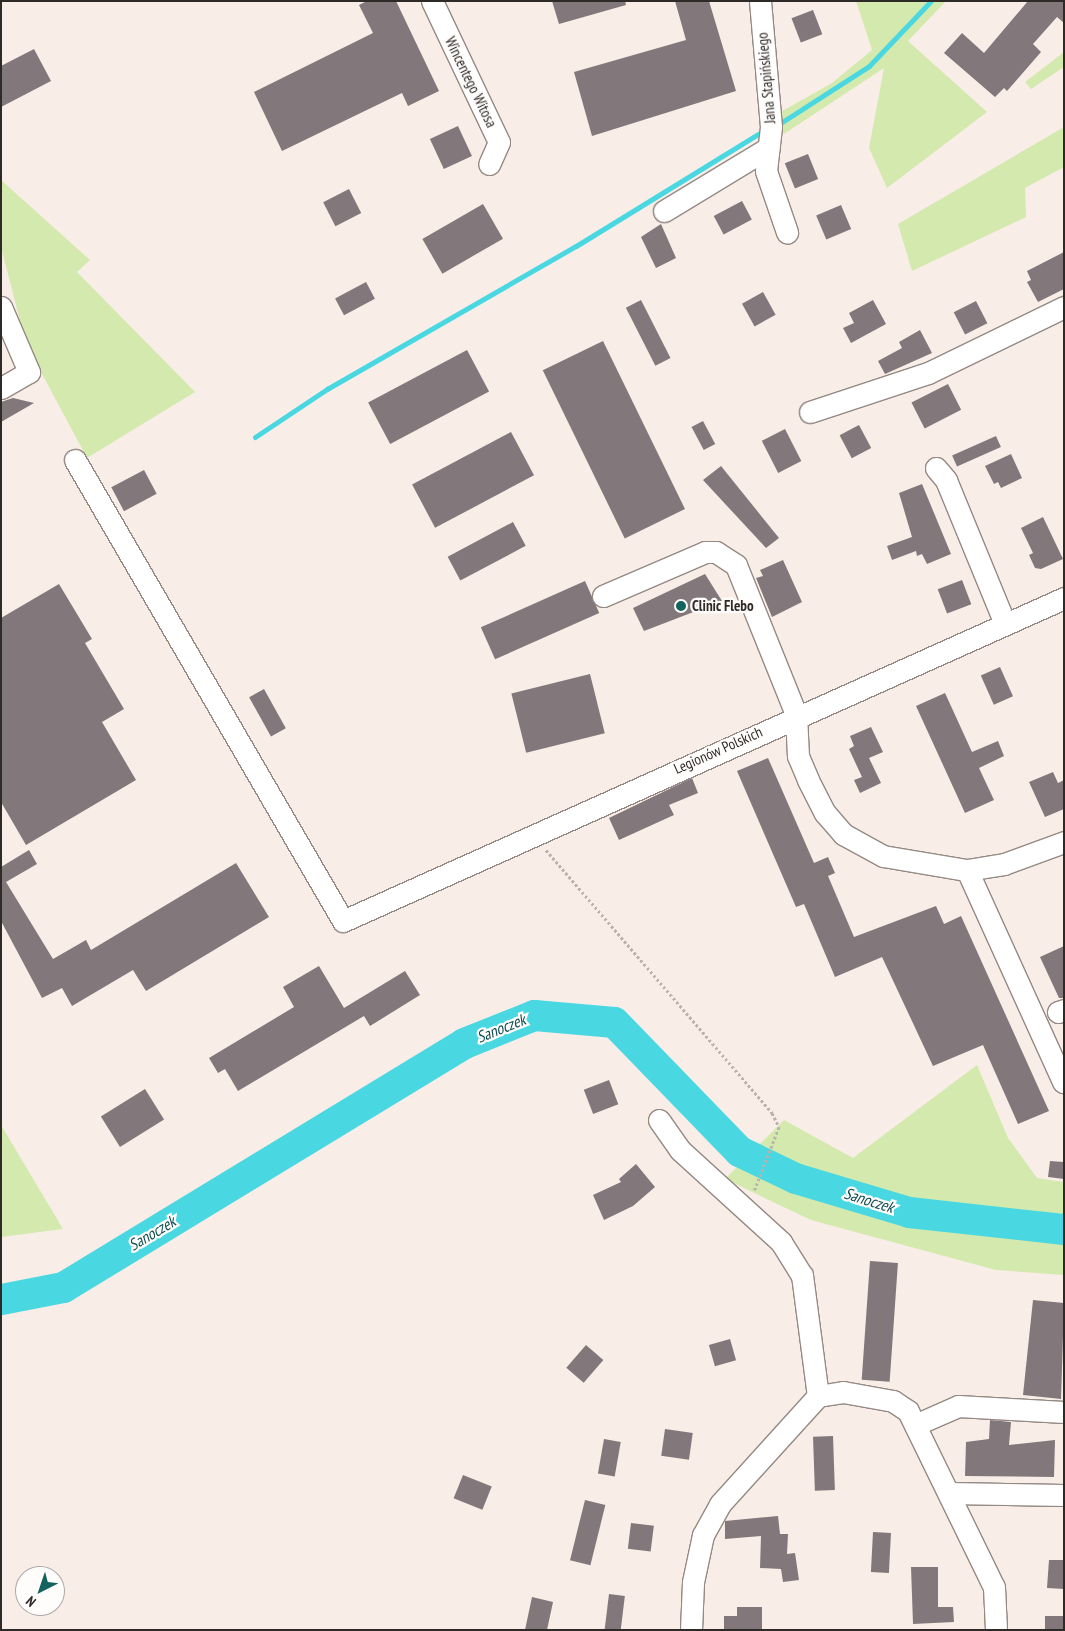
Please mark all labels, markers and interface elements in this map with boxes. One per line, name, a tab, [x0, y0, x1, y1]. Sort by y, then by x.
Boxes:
street label: Jana Stapińskiego	[753, 32, 779, 124]
street label: Wincentego Witosa	[441, 34, 501, 130]
place label: Clinic Flebo	[692, 597, 754, 615]
marker: Clinic Flebo	[674, 599, 688, 613]
street label: Legionów Polskich	[671, 722, 765, 778]
water label: Sanoczek	[474, 1010, 528, 1046]
water label: Sanoczek	[842, 1183, 896, 1217]
water label: Sanoczek	[125, 1212, 179, 1254]
north arrow	[15, 1566, 65, 1616]
text: N	[22, 1592, 40, 1611]

